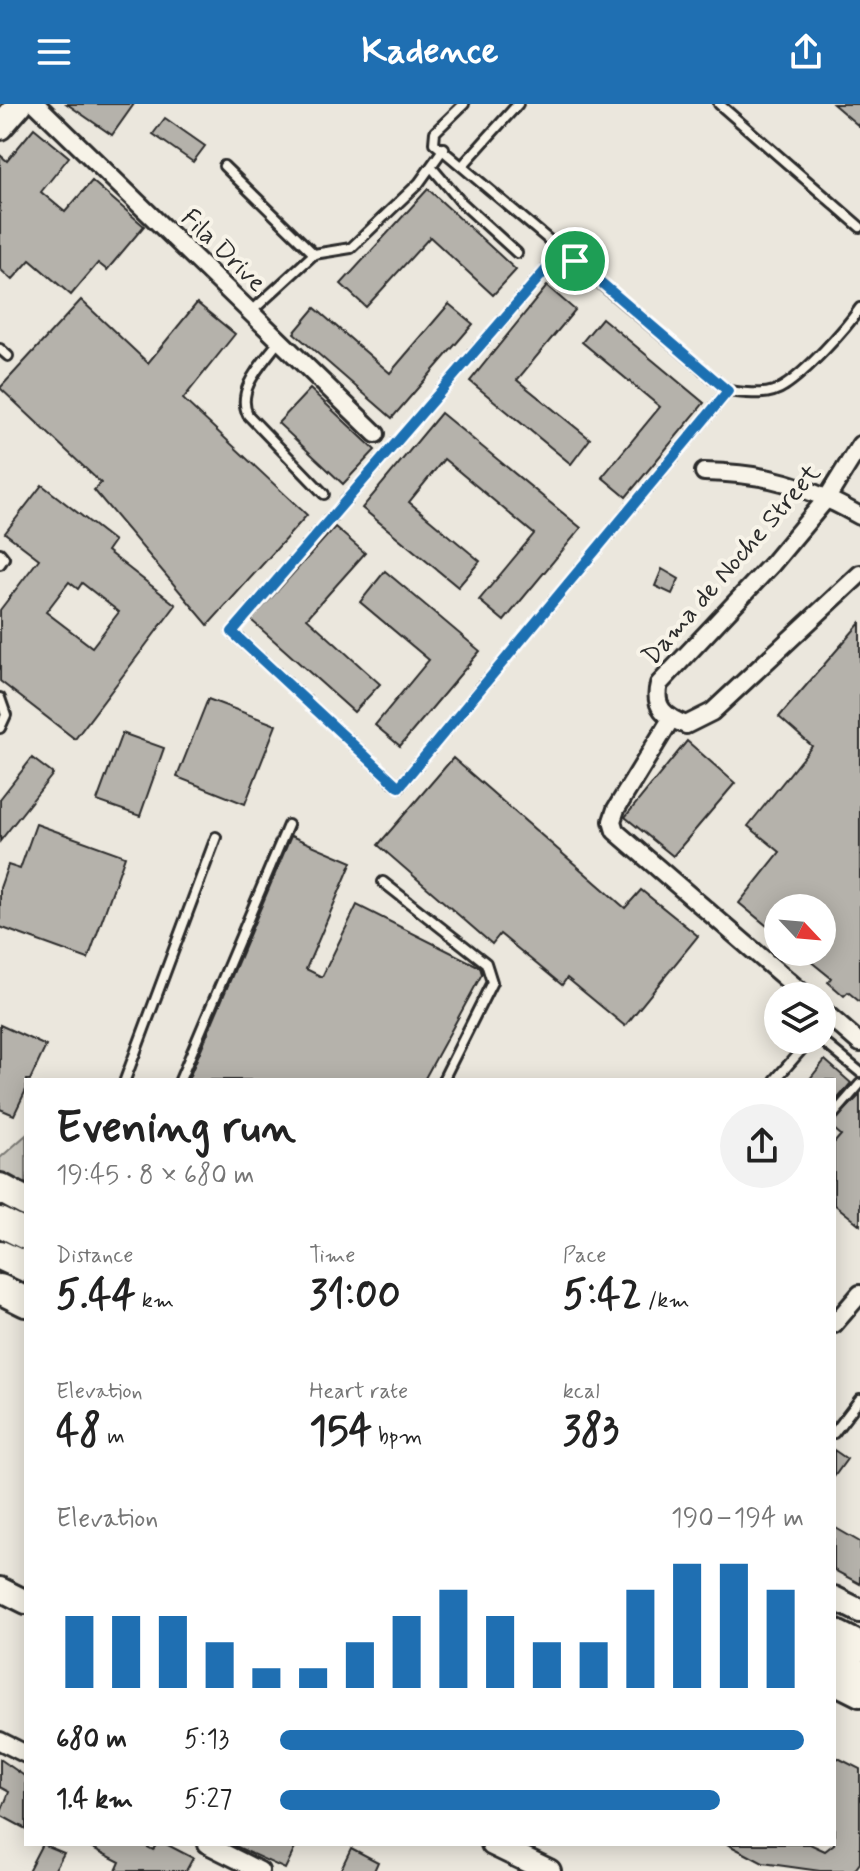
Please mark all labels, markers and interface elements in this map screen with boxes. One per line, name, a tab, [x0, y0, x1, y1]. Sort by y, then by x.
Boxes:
text: Kadence	[362, 29, 498, 76]
icon: menu	[32, 30, 76, 74]
icon: share	[784, 30, 828, 74]
street label: Fila Drive	[173, 202, 273, 300]
pin	[541, 227, 609, 295]
icon: arrive	[553, 239, 597, 283]
street label: Dama de Noche Street	[635, 457, 829, 673]
north arrow	[764, 894, 836, 966]
map controls	[764, 894, 836, 1054]
button: layers	[764, 982, 836, 1054]
text: Evening run	[56, 1100, 296, 1158]
button: share	[720, 1104, 804, 1188]
text: 19:45 · 8 × 680 m	[56, 1159, 255, 1193]
text: Distance	[56, 1242, 133, 1270]
text: Time	[309, 1242, 355, 1270]
text: Pace	[563, 1242, 606, 1270]
text: 5.44	[56, 1270, 136, 1322]
text: 31:00	[309, 1270, 401, 1322]
text: 5:42	[563, 1270, 642, 1322]
text: km	[136, 1287, 174, 1315]
text: /km	[642, 1287, 689, 1315]
text: Elevation	[56, 1378, 143, 1406]
text: Heart rate	[309, 1378, 408, 1406]
text: kcal	[563, 1378, 600, 1406]
text: 48	[56, 1406, 101, 1458]
text: 154	[309, 1406, 372, 1458]
text: 383	[563, 1406, 619, 1458]
text: m	[101, 1423, 125, 1451]
text: bpm	[372, 1423, 422, 1451]
text: Elevation	[56, 1502, 158, 1536]
text: 190–194 m	[671, 1502, 804, 1536]
text: 680 m	[56, 1723, 127, 1757]
text: 5:13	[184, 1723, 229, 1757]
text: 1.4 km	[56, 1783, 133, 1817]
text: 5:27	[184, 1783, 232, 1817]

